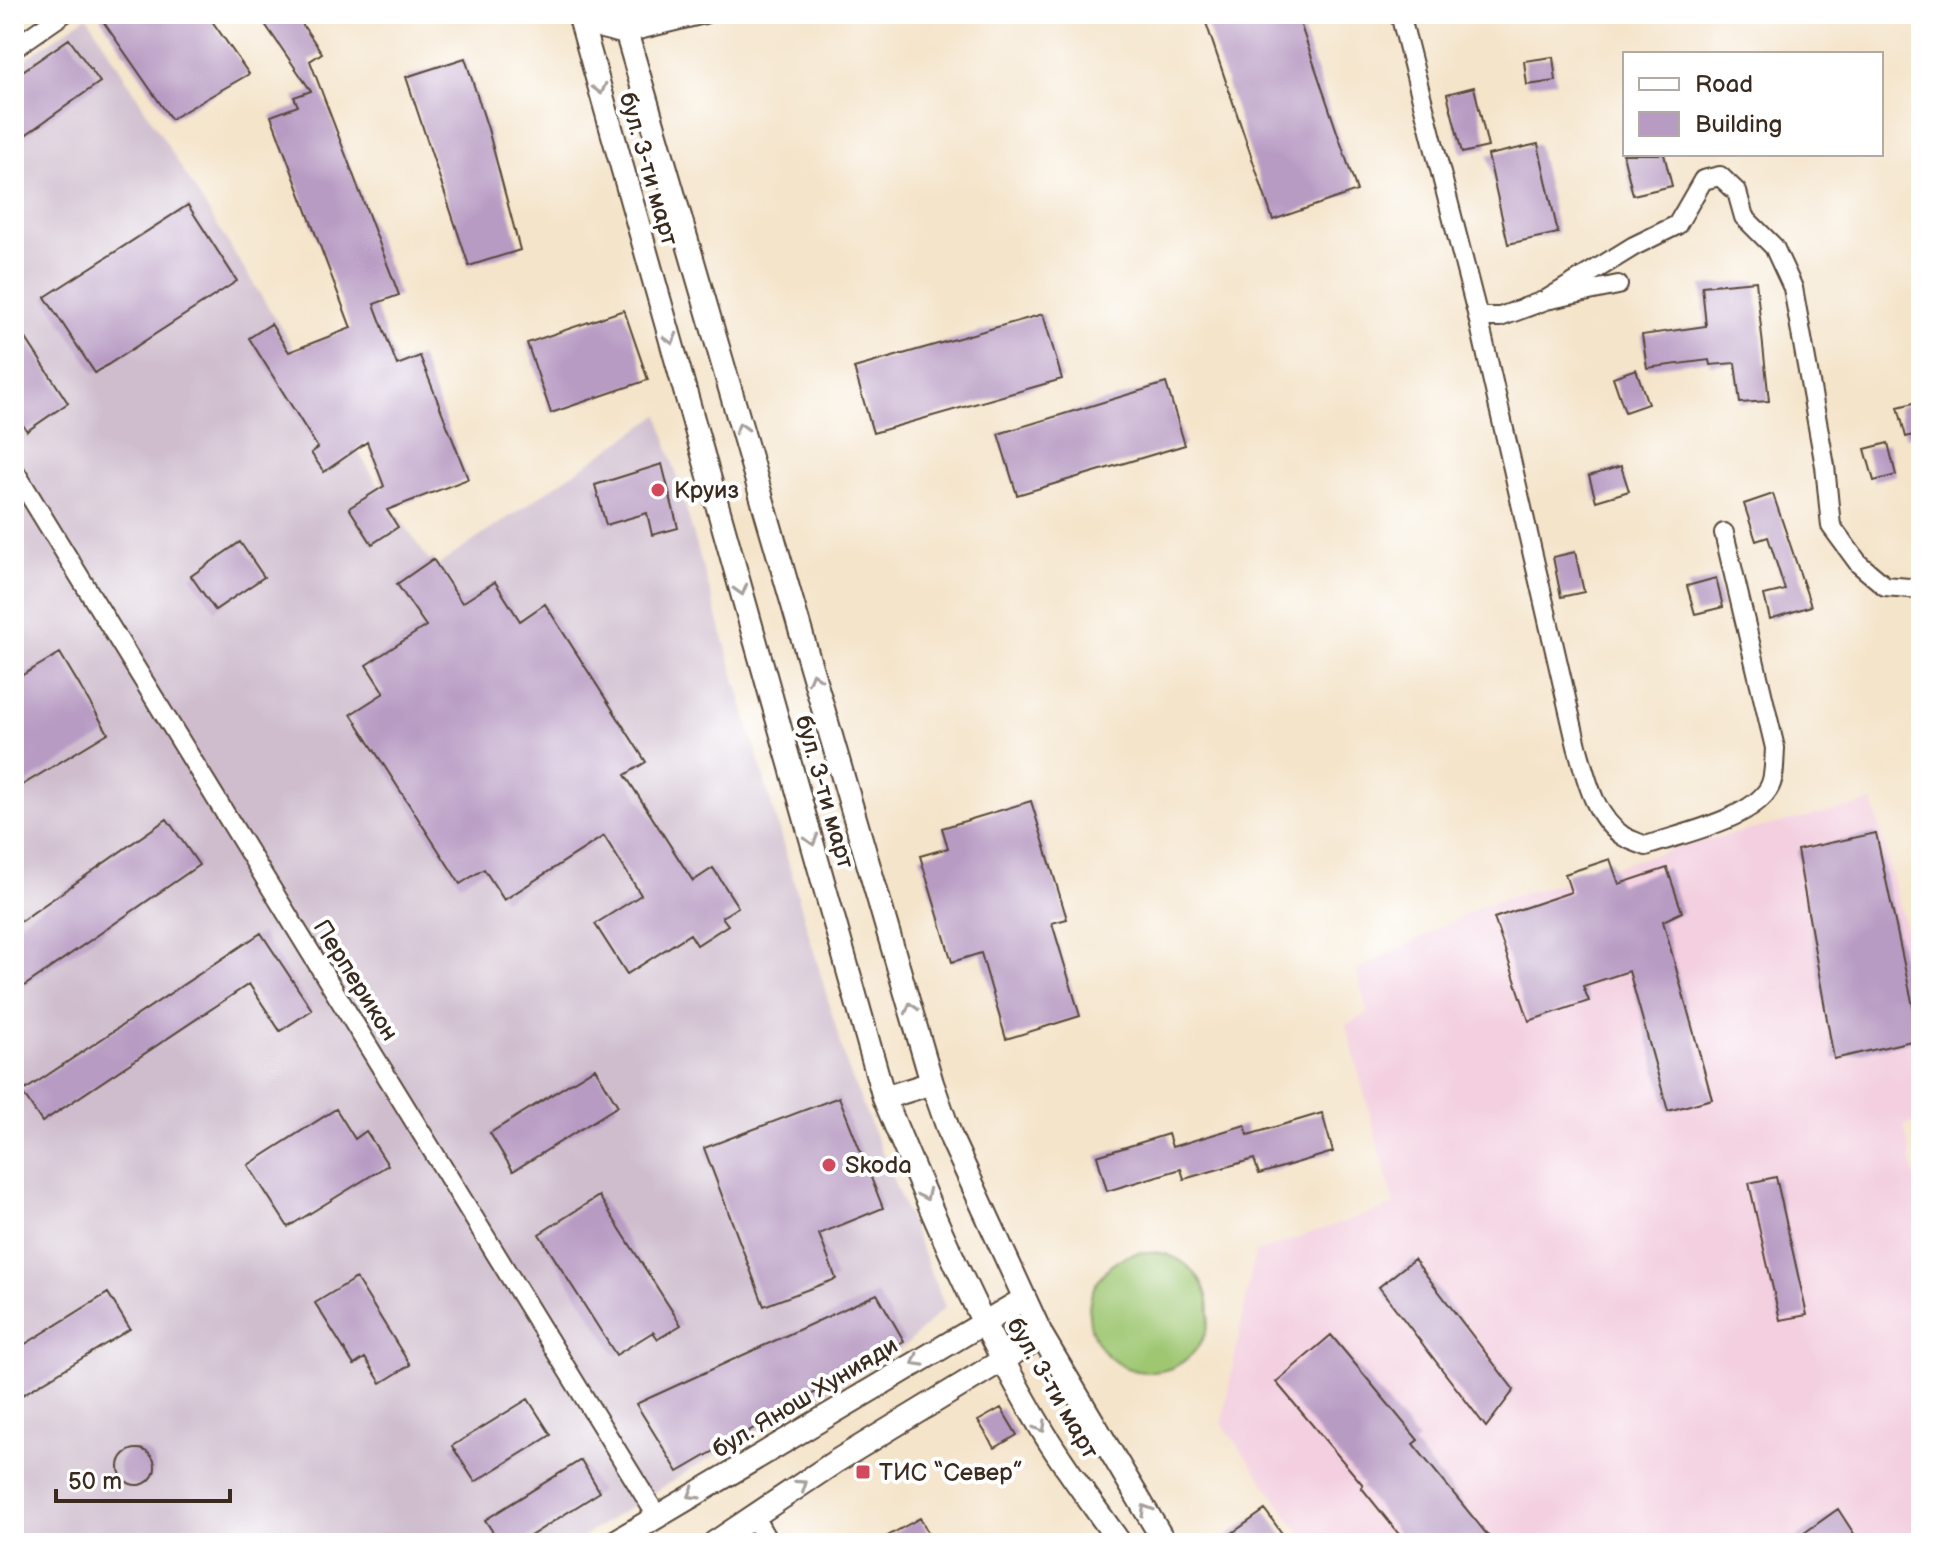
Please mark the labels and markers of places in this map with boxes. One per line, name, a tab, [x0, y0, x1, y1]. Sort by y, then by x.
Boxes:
place label: Круиз	[674, 476, 739, 505]
marker: Круиз	[649, 481, 667, 499]
place label: Skoda	[845, 1151, 912, 1180]
marker: Skoda	[820, 1156, 838, 1174]
place label: ТИС “Север”	[879, 1458, 1023, 1487]
marker: ТИС “Север”	[854, 1463, 872, 1481]

